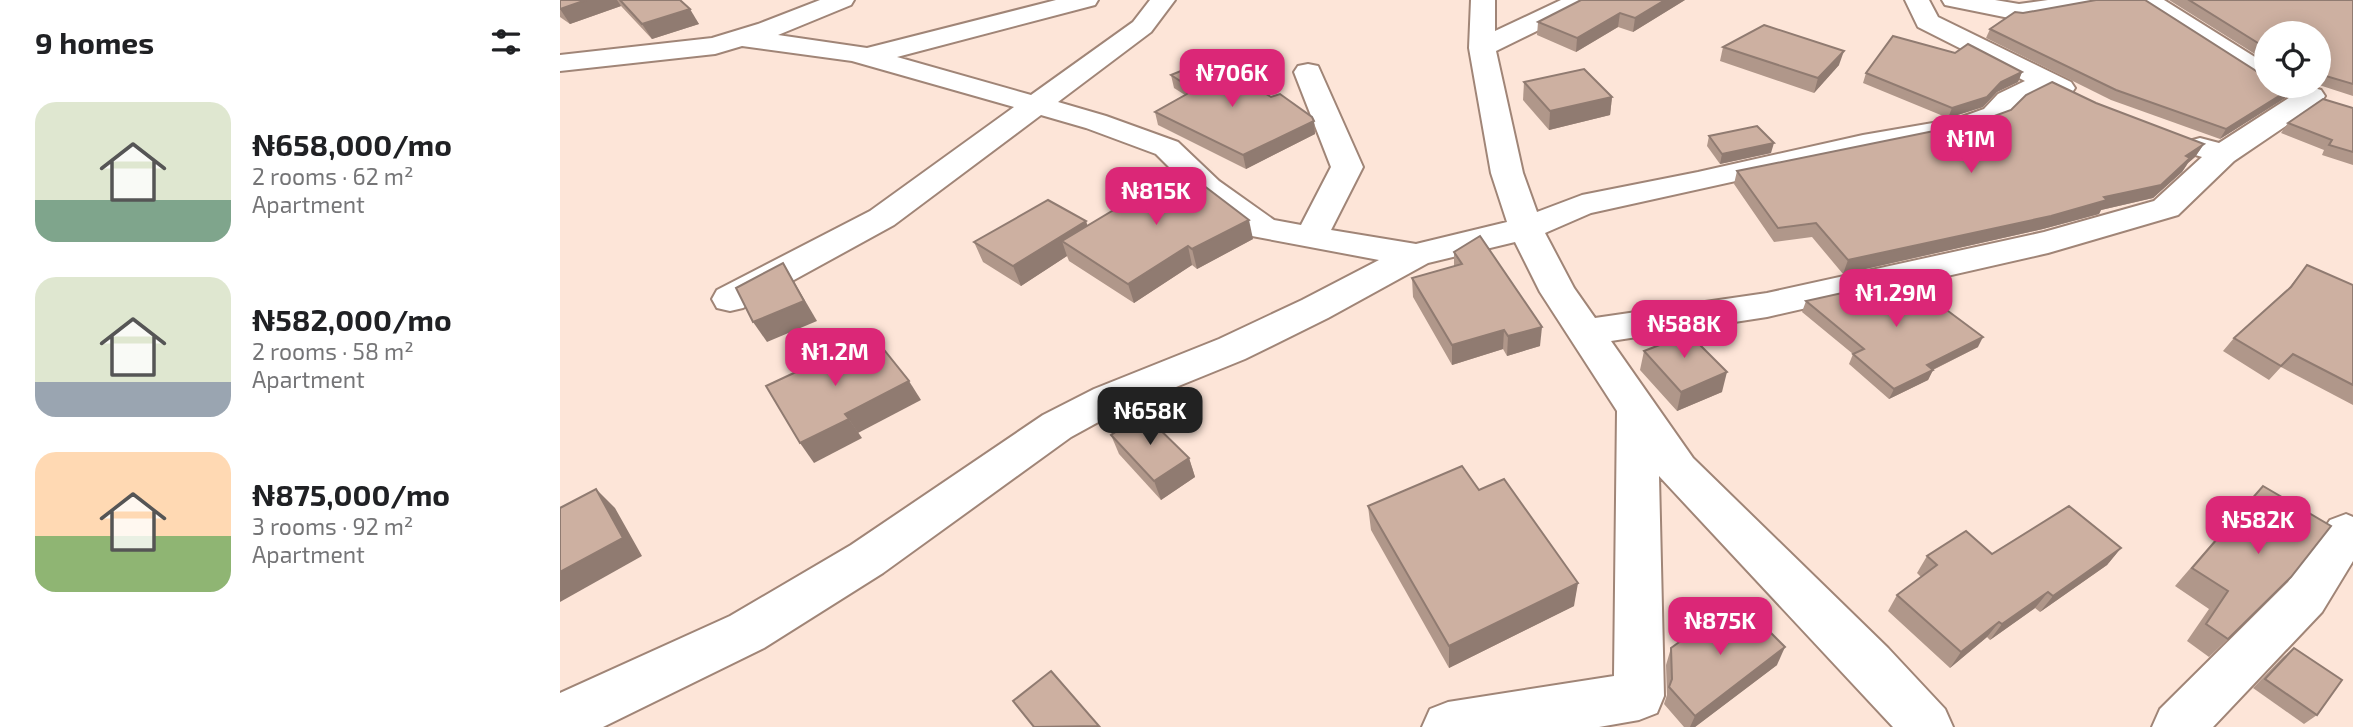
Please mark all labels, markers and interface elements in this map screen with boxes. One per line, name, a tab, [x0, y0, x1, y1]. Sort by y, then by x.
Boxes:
map controls	[2254, 21, 2331, 98]
button: locate	[2254, 21, 2331, 98]
icon: filters	[487, 23, 525, 61]
text: 9 homes	[35, 24, 154, 60]
pin: ₦706K	[1183, 50, 1281, 109]
text: ₦706K	[1196, 58, 1268, 86]
pin: ₦1M	[1937, 116, 2005, 175]
text: ₦1M	[1947, 124, 1995, 152]
text: ₦658,000/mo	[252, 126, 452, 162]
icon: home	[91, 130, 175, 214]
text: 2 rooms · 62 m²	[252, 162, 414, 190]
pin: ₦815K	[1107, 168, 1205, 227]
text: ₦815K	[1121, 176, 1191, 204]
text: Apartment	[252, 190, 365, 218]
pin: ₦1.29M	[1839, 270, 1953, 329]
text: ₦1.29M	[1855, 278, 1937, 306]
pin: ₦588K	[1635, 300, 1733, 360]
text: ₦582,000/mo	[252, 301, 452, 337]
icon: home	[91, 305, 175, 389]
text: ₦588K	[1647, 309, 1721, 337]
pin: ₦1.2M	[786, 328, 884, 388]
text: 2 rooms · 58 m²	[252, 337, 414, 365]
text: ₦1.2M	[801, 337, 869, 365]
text: Apartment	[252, 365, 365, 393]
pin: ₦658K	[1101, 388, 1199, 447]
text: ₦658K	[1114, 396, 1186, 424]
text: ₦875,000/mo	[252, 476, 450, 512]
icon: home	[91, 480, 175, 564]
pin: ₦582K	[2209, 496, 2307, 556]
text: ₦582K	[2222, 505, 2294, 533]
text: 3 rooms · 92 m²	[252, 512, 413, 540]
text: Apartment	[252, 540, 365, 568]
pin: ₦875K	[1671, 598, 1769, 657]
text: ₦875K	[1684, 606, 1756, 634]

